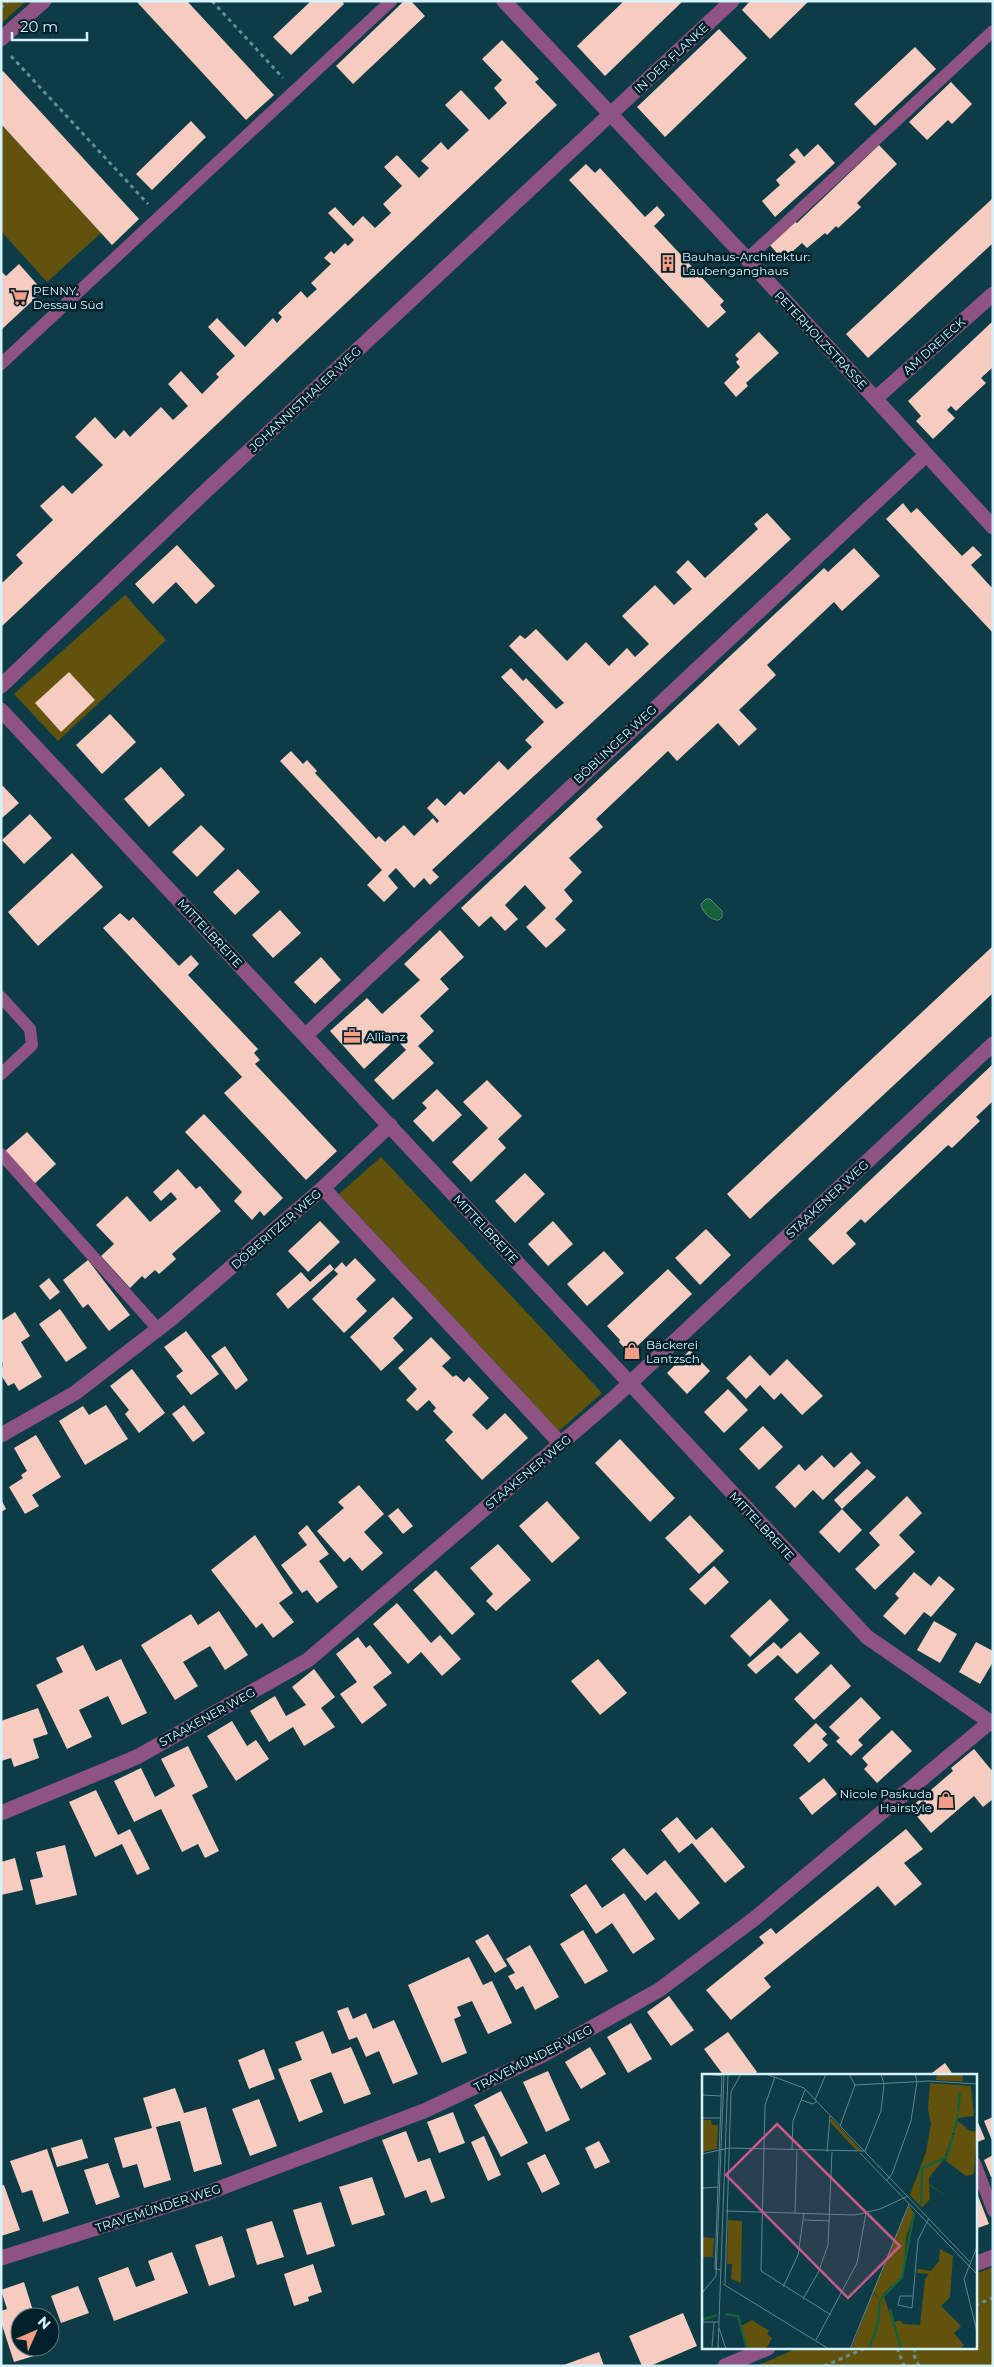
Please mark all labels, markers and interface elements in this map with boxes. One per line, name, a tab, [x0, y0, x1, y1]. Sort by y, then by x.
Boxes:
scale bar	[12, 10, 88, 42]
text: 20 m	[20, 17, 58, 36]
street label: IN DER FLANKE	[631, 20, 711, 96]
place label: Bauhaus-Architektur: Laubenganghaus	[682, 249, 810, 278]
building icon: Bauhaus-Architektur: Laubenganghaus	[658, 253, 678, 273]
place label: PENNY. Dessau Süd	[33, 283, 104, 312]
supermarket icon: PENNY. Dessau Süd	[9, 287, 29, 307]
street label: PETERHOLZSTRASSE	[772, 288, 870, 392]
street label: AM DREIECK	[900, 314, 969, 378]
street label: JOHANNISTHALER WEG	[245, 343, 364, 455]
street label: BÖBLINGER WEG	[570, 702, 660, 786]
street label: MITTELBREITE	[174, 896, 246, 970]
office icon: Allianz	[342, 1026, 362, 1046]
place label: Allianz	[366, 1029, 406, 1044]
street label: STAAKENER WEG	[783, 1157, 871, 1241]
street label: DÖBERITZER WEG	[228, 1186, 324, 1272]
street label: MITTELBREITE	[450, 1192, 522, 1266]
place label: Bäckerei Lantzsch	[646, 1337, 700, 1366]
shop icon: Bäckerei Lantzsch	[622, 1341, 642, 1361]
street label: STAAKENER WEG	[482, 1432, 574, 1512]
street label: MITTELBREITE	[726, 1489, 798, 1563]
street label: STAAKENER WEG	[156, 1684, 258, 1750]
place label: Nicole Paskuda Hairstyle	[840, 1786, 932, 1815]
shop icon: Nicole Paskuda Hairstyle	[936, 1790, 956, 1810]
street label: TRAVEMÜNDER WEG	[471, 2022, 595, 2094]
inset map	[702, 2074, 976, 2350]
street label: TRAVEMÜNDER WEG	[93, 2181, 223, 2235]
north arrow	[10, 2307, 60, 2357]
text: N	[34, 2312, 55, 2333]

